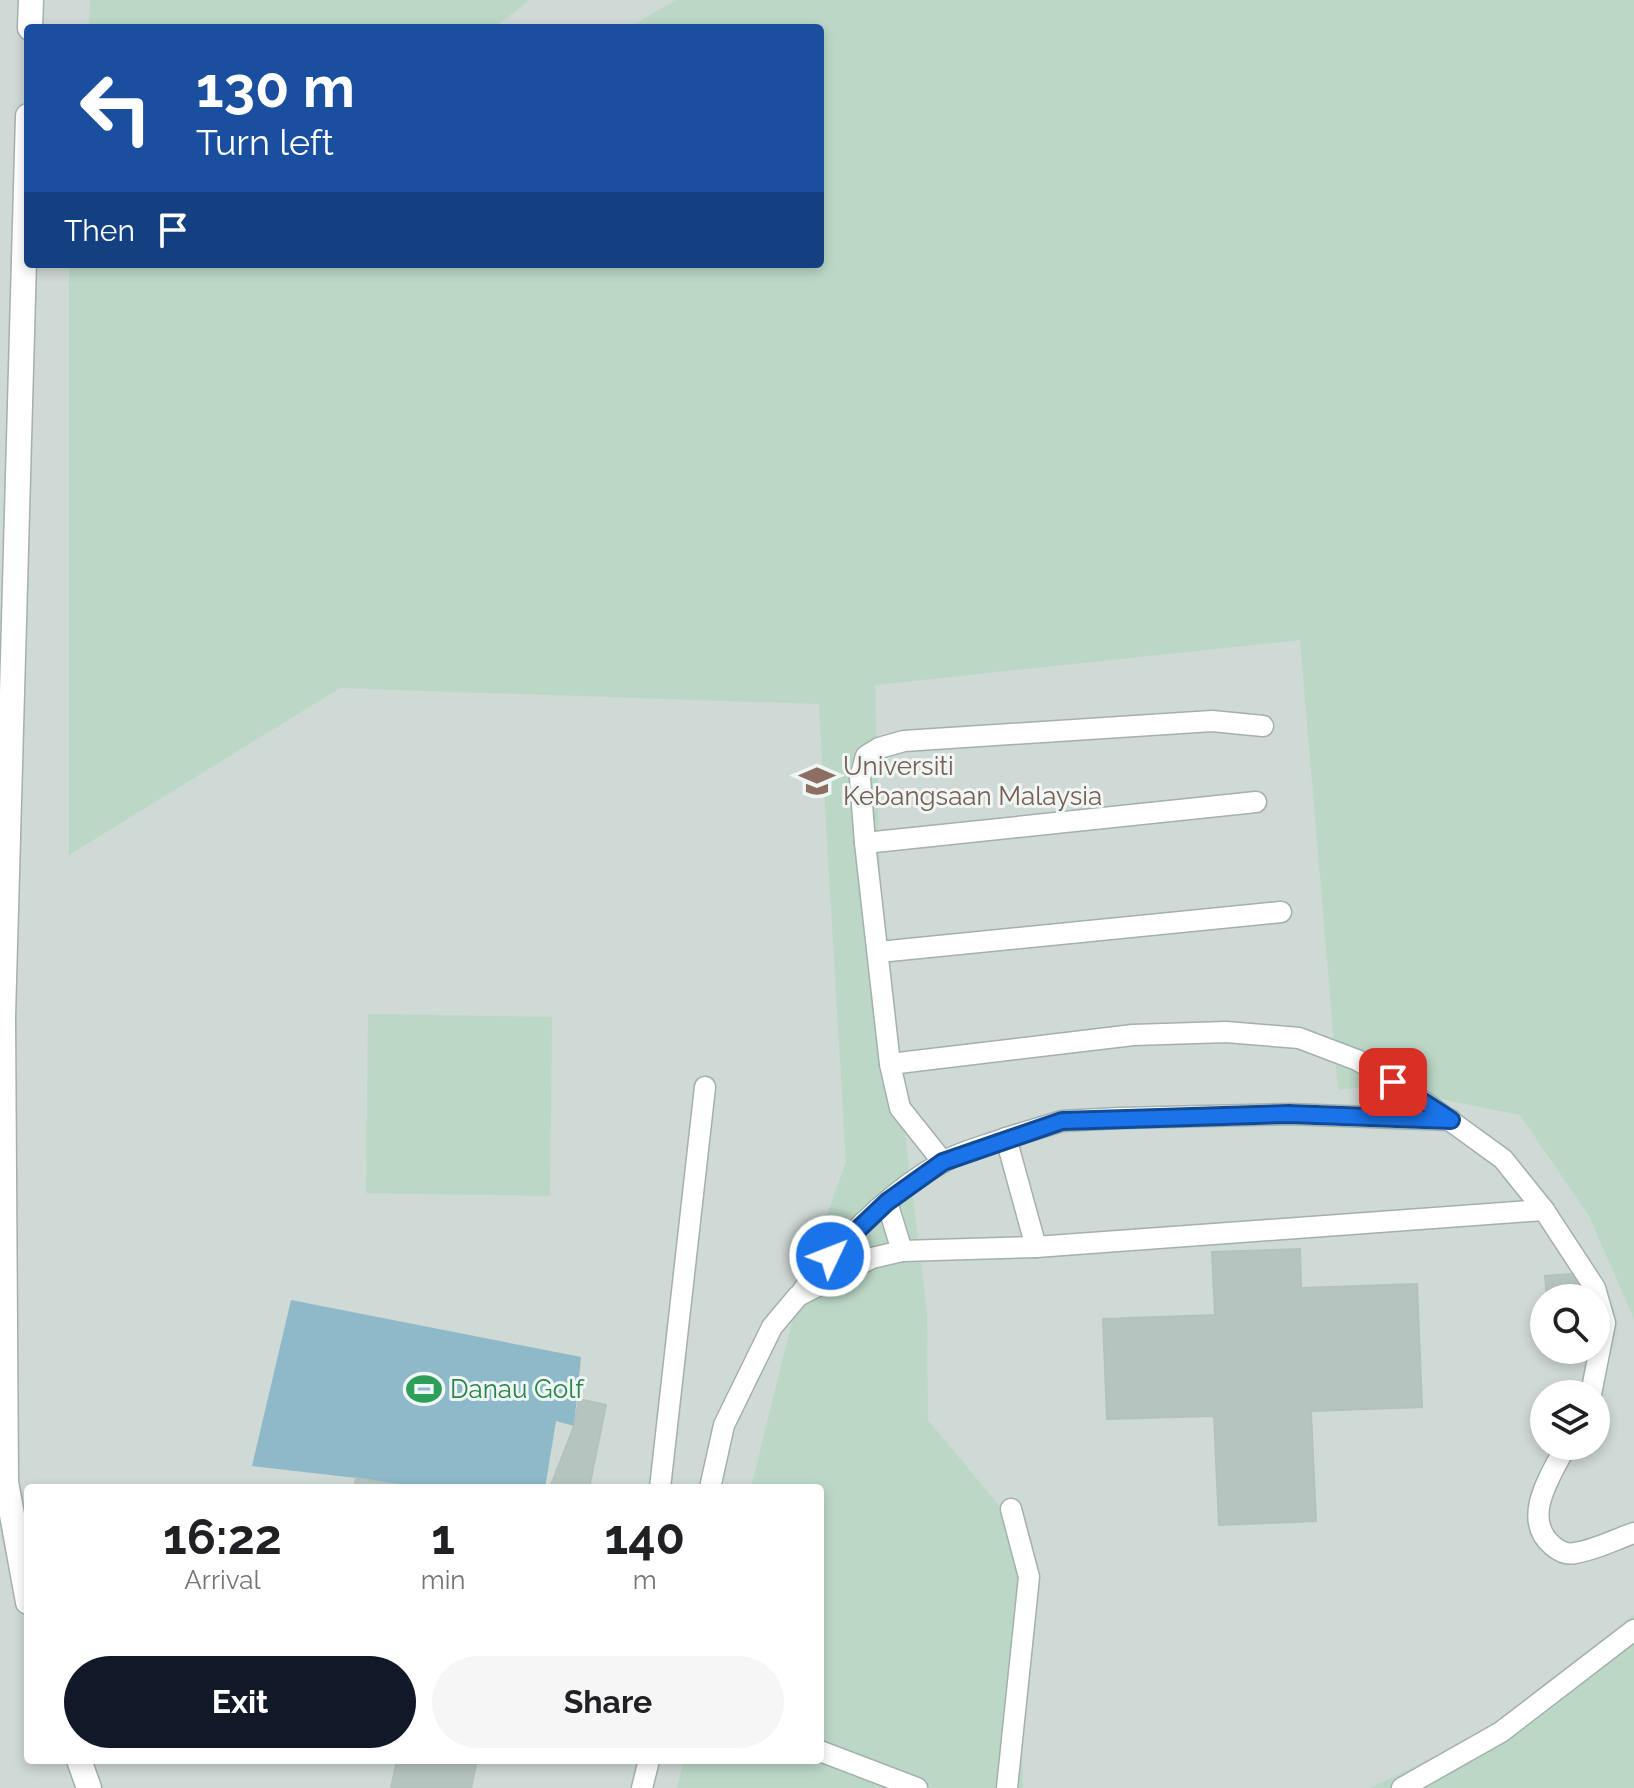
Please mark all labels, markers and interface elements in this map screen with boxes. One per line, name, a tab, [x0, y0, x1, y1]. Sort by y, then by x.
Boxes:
text: 130 m	[196, 54, 355, 120]
icon: left	[64, 56, 168, 160]
text: Turn left	[196, 121, 334, 163]
icon: arrive	[151, 208, 195, 252]
text: Then	[64, 213, 135, 248]
place label: Universiti Kebangsaan Malaysia	[843, 751, 1102, 811]
school or university icon: Universiti Kebangsaan Malaysia	[798, 762, 836, 800]
pin	[1359, 1048, 1427, 1116]
icon: arrive	[1371, 1060, 1415, 1104]
position arrow	[788, 1214, 872, 1298]
map controls	[1530, 1284, 1610, 1460]
button: search	[1530, 1284, 1610, 1364]
sports icon: Danau Golf	[405, 1370, 443, 1408]
place label: Danau Golf	[450, 1374, 585, 1404]
button: layers	[1530, 1380, 1610, 1460]
text: 16:22	[163, 1509, 282, 1565]
text: 1	[431, 1509, 455, 1565]
text: 140	[604, 1509, 685, 1565]
text: Arrival	[184, 1565, 261, 1595]
text: min	[421, 1565, 466, 1595]
text: m	[633, 1565, 657, 1595]
button: Exit	[64, 1656, 416, 1748]
button: Share	[432, 1656, 784, 1748]

